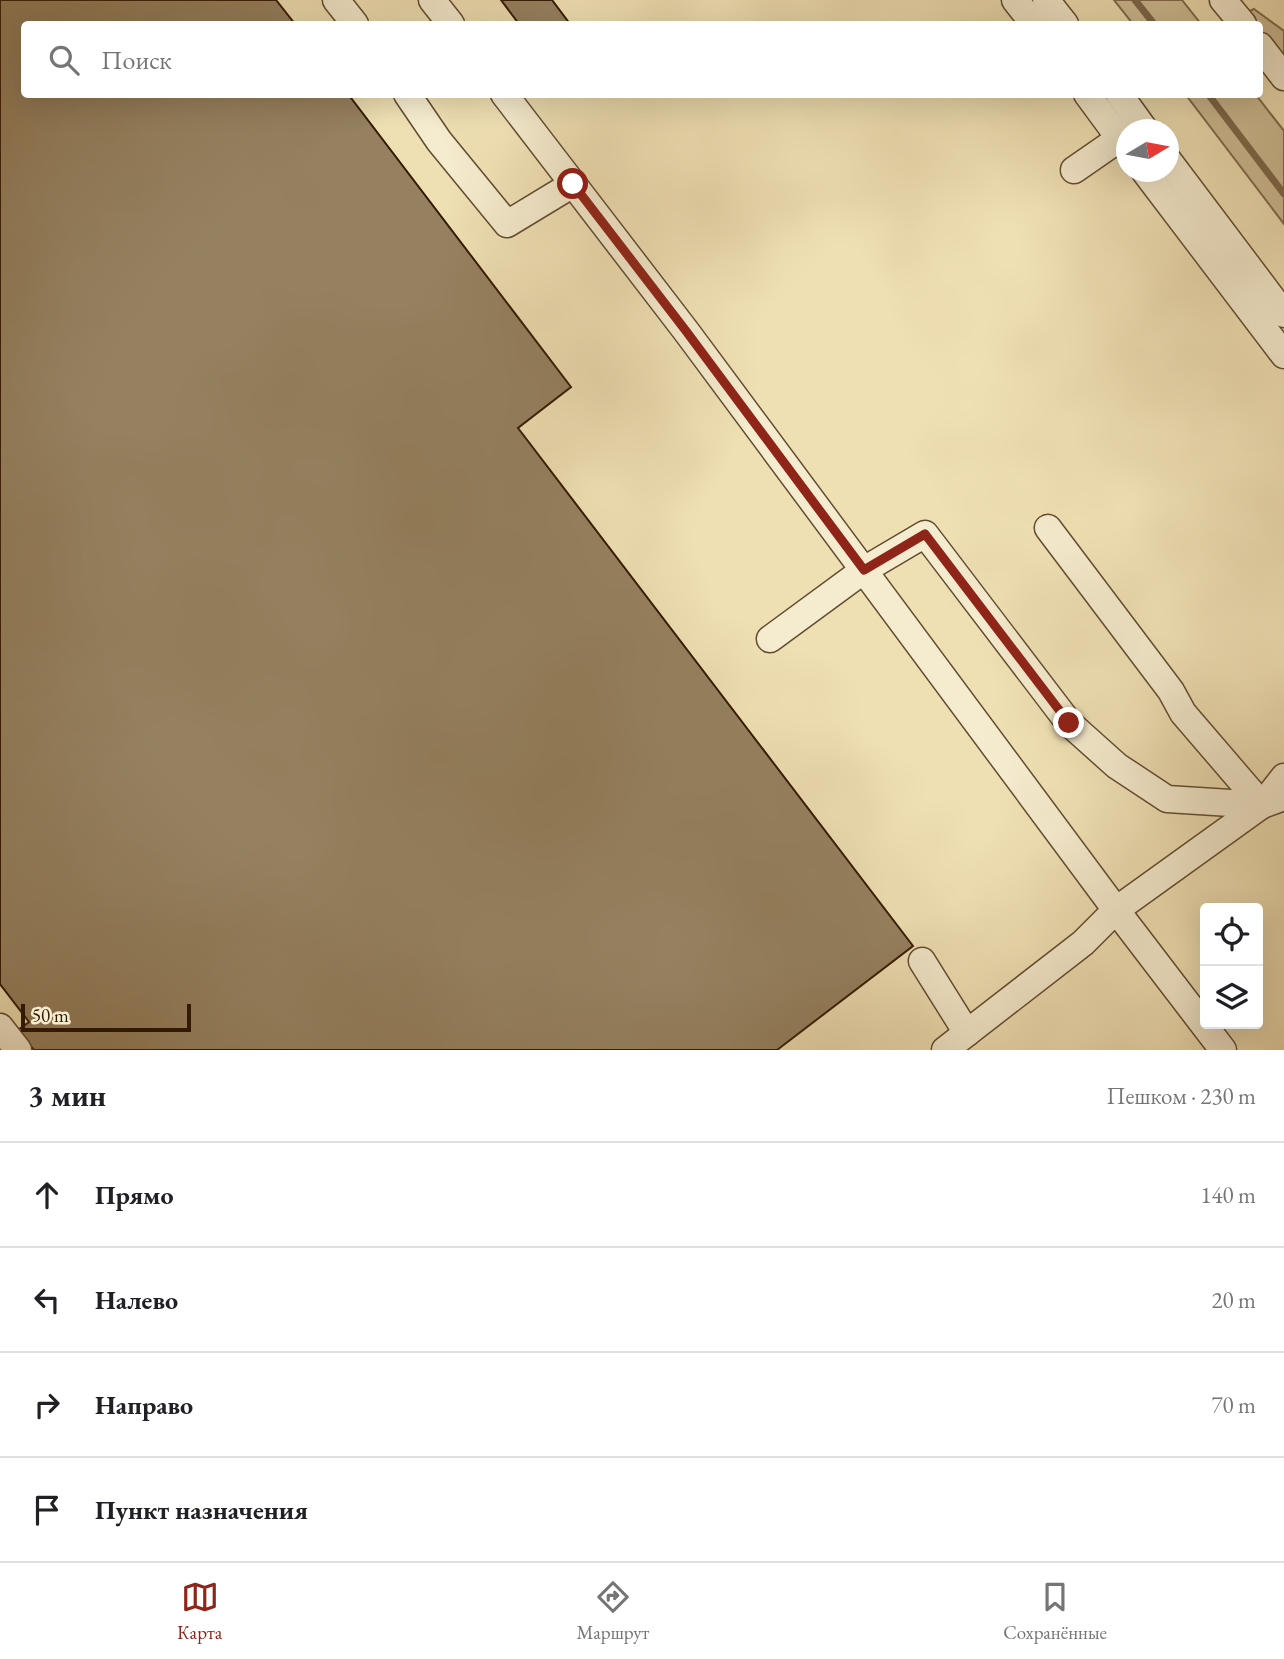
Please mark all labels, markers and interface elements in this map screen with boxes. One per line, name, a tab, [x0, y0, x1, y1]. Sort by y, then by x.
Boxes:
search box	[21, 21, 1263, 98]
icon: search	[45, 41, 83, 79]
text: Поиск	[101, 43, 172, 77]
north arrow	[1116, 119, 1179, 182]
route start	[557, 168, 588, 199]
route end	[1053, 707, 1084, 738]
map controls	[1200, 903, 1263, 1029]
button: locate	[1200, 903, 1263, 966]
button: layers	[1200, 966, 1263, 1029]
scale bar	[21, 1001, 191, 1033]
text: 50 m	[32, 1003, 69, 1028]
text: 3 мин	[28, 1076, 106, 1115]
text: Пешком · 230 m	[1107, 1081, 1256, 1111]
icon: ahead	[28, 1176, 66, 1214]
text: Прямо	[95, 1178, 174, 1212]
text: 140 m	[1200, 1180, 1256, 1210]
icon: left	[28, 1281, 66, 1319]
text: Налево	[95, 1283, 178, 1317]
text: 20 m	[1211, 1285, 1256, 1315]
icon: right	[28, 1386, 66, 1424]
text: Направо	[95, 1388, 193, 1422]
text: 70 m	[1211, 1390, 1256, 1420]
icon: arrive	[28, 1491, 66, 1529]
text: Пункт назначения	[95, 1493, 308, 1527]
tab: Карта	[177, 1578, 222, 1645]
tab: Маршрут	[576, 1578, 649, 1645]
tab: Сохранённые	[1003, 1578, 1107, 1645]

